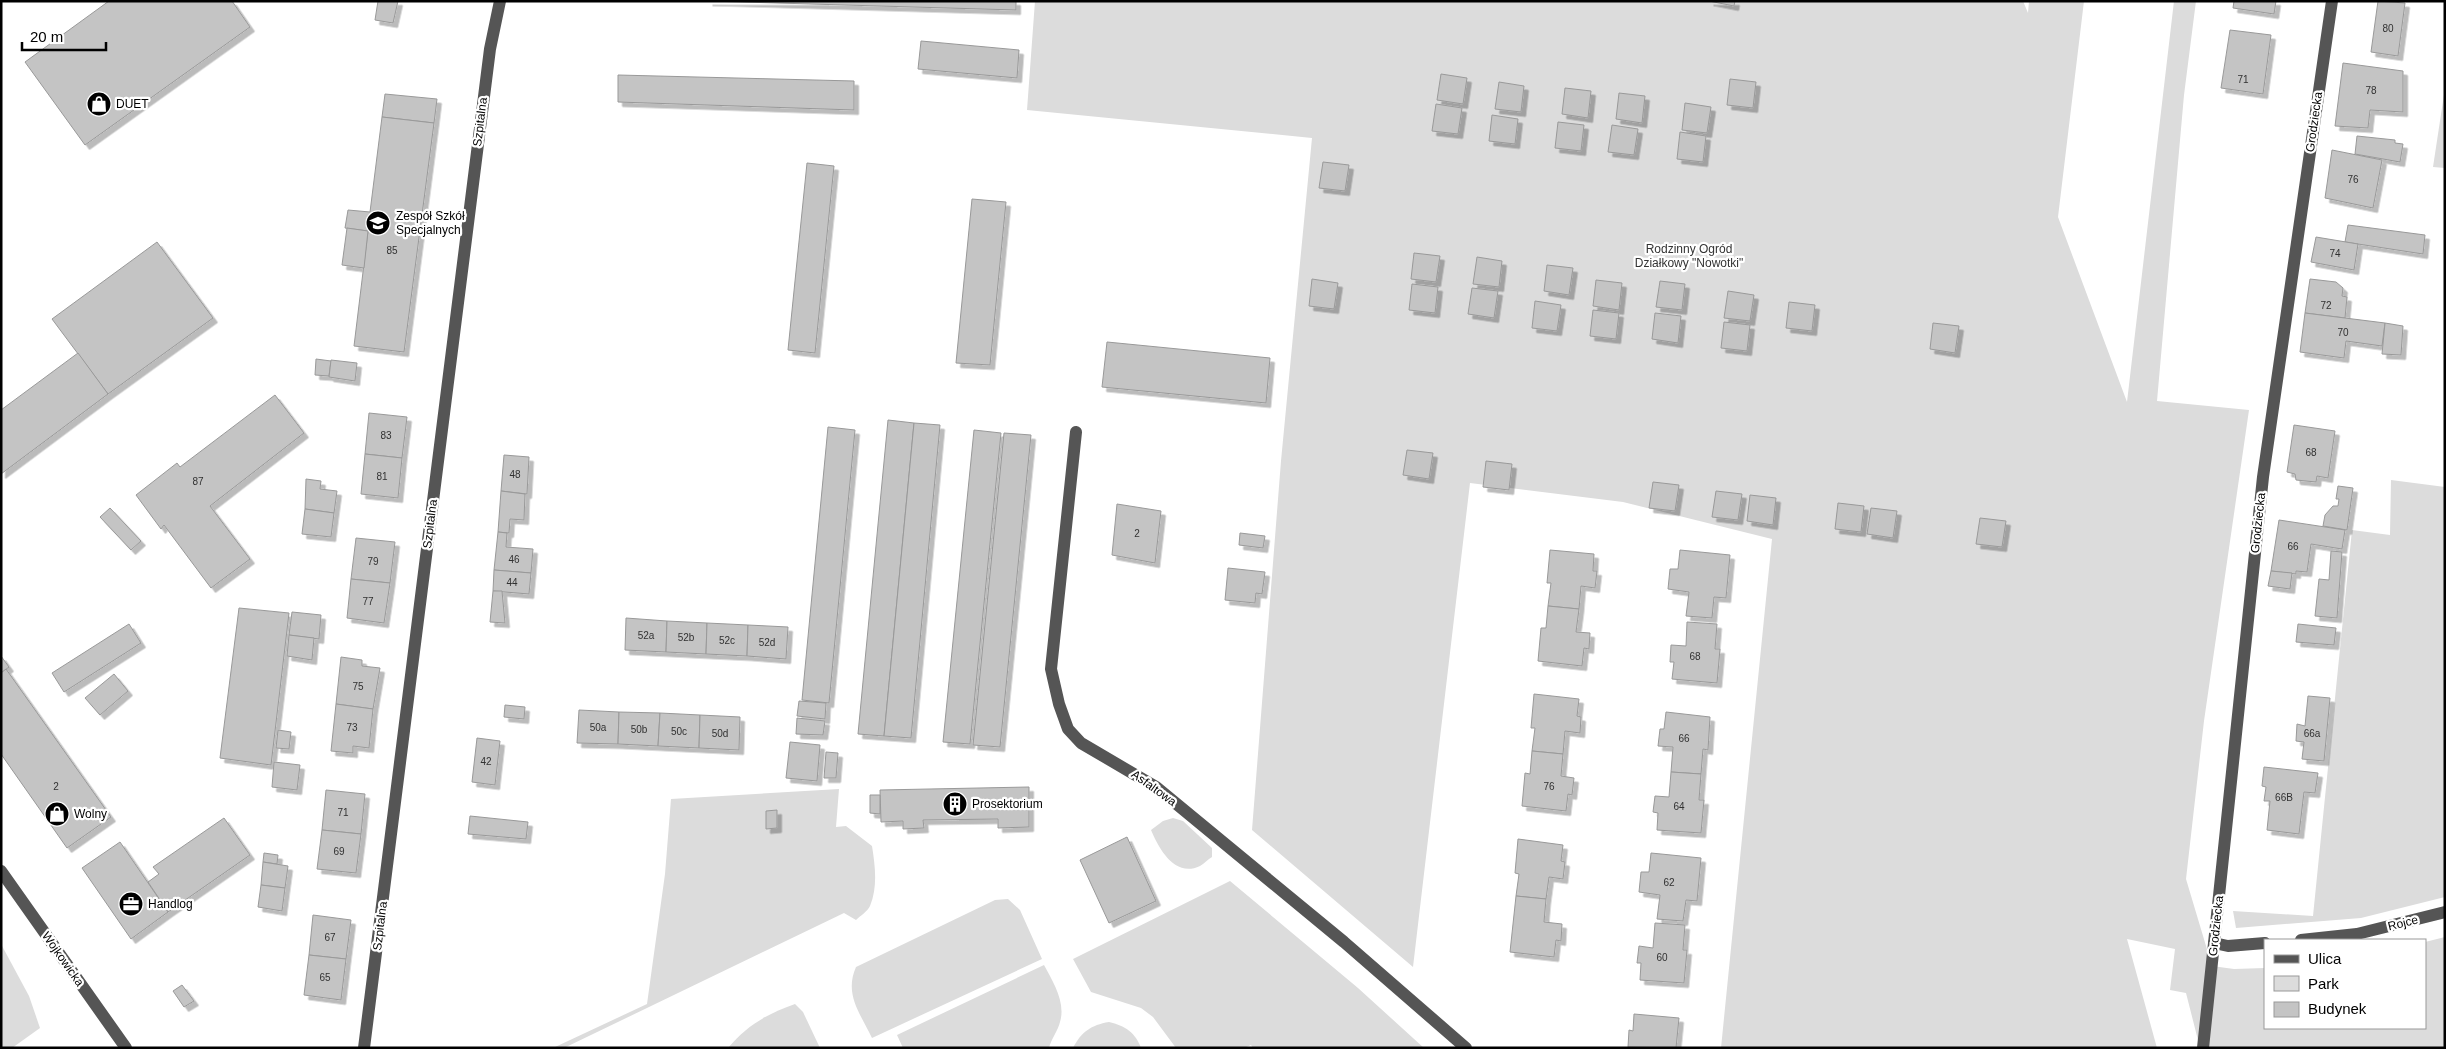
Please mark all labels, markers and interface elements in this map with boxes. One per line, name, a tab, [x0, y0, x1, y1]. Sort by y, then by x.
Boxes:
scale bar	[22, 20, 106, 52]
house number: 80	[2382, 23, 2394, 34]
text: 20 m	[30, 28, 63, 45]
house number: 71	[2237, 74, 2249, 85]
house number: 78	[2365, 85, 2377, 96]
shop icon: DUET	[86, 91, 112, 117]
street label: Grodziecka	[2303, 91, 2325, 153]
street label: Szpitalna	[470, 96, 490, 147]
place label: DUET	[116, 97, 149, 111]
house number: 76	[2347, 174, 2359, 185]
place label: Zespół Szkół Specjalnych	[396, 209, 465, 237]
school or university icon: Zespół Szkół Specjalnych	[365, 210, 391, 236]
park label: Rodzinny Ogród Działkowy "Nowotki"	[1635, 242, 1743, 270]
house number: 85	[386, 245, 398, 256]
house number: 74	[2329, 248, 2341, 259]
house number: 72	[2320, 300, 2332, 311]
house number: 70	[2337, 327, 2349, 338]
house number: 83	[380, 430, 392, 441]
house number: 68	[2305, 447, 2317, 458]
house number: 48	[509, 469, 521, 480]
house number: 81	[376, 471, 388, 482]
house number: 87	[192, 476, 204, 487]
street label: Grodziecka	[2248, 492, 2268, 554]
street label: Szpitalna	[420, 498, 440, 549]
house number: 2	[1134, 528, 1140, 539]
house number: 66	[2287, 541, 2299, 552]
house number: 46	[508, 554, 520, 565]
house number: 79	[367, 556, 379, 567]
house number: 44	[506, 577, 518, 588]
house number: 77	[362, 596, 374, 607]
house number: 52a	[638, 630, 655, 641]
house number: 52b	[678, 632, 695, 643]
house number: 52c	[719, 635, 735, 646]
house number: 52d	[759, 637, 775, 648]
house number: 68	[1689, 651, 1701, 662]
house number: 75	[352, 681, 364, 692]
house number: 73	[346, 722, 358, 733]
house number: 50a	[590, 722, 607, 733]
house number: 50b	[631, 724, 648, 735]
house number: 50c	[671, 726, 687, 737]
house number: 50d	[712, 728, 728, 739]
house number: 66a	[2304, 728, 2321, 739]
house number: 66	[1678, 733, 1690, 744]
house number: 42	[480, 756, 492, 767]
street label: Asfaltowa	[1129, 767, 1179, 809]
house number: 2	[53, 781, 59, 792]
house number: 76	[1543, 781, 1555, 792]
building icon: Prosektorium	[942, 791, 968, 817]
house number: 66B	[2275, 792, 2293, 803]
place label: Prosektorium	[972, 797, 1043, 811]
shop icon: Wolny	[44, 801, 70, 827]
house number: 64	[1673, 801, 1685, 812]
place label: Wolny	[74, 807, 107, 821]
house number: 71	[337, 807, 349, 818]
house number: 69	[333, 846, 345, 857]
house number: 62	[1663, 877, 1675, 888]
office icon: Handlog	[118, 891, 144, 917]
street label: Grodziecka	[2206, 895, 2226, 957]
place label: Handlog	[148, 897, 193, 911]
street label: Szpitalna	[370, 900, 390, 951]
street label: Rojce	[2386, 912, 2420, 934]
street label: Wojkowicka	[39, 929, 87, 989]
house number: 67	[324, 932, 336, 943]
legend	[2264, 939, 2426, 1029]
text: Ulica	[2308, 950, 2342, 967]
house number: 60	[1656, 952, 1668, 963]
house number: 65	[319, 972, 331, 983]
text: Park	[2308, 975, 2339, 992]
text: Budynek	[2308, 1000, 2367, 1017]

